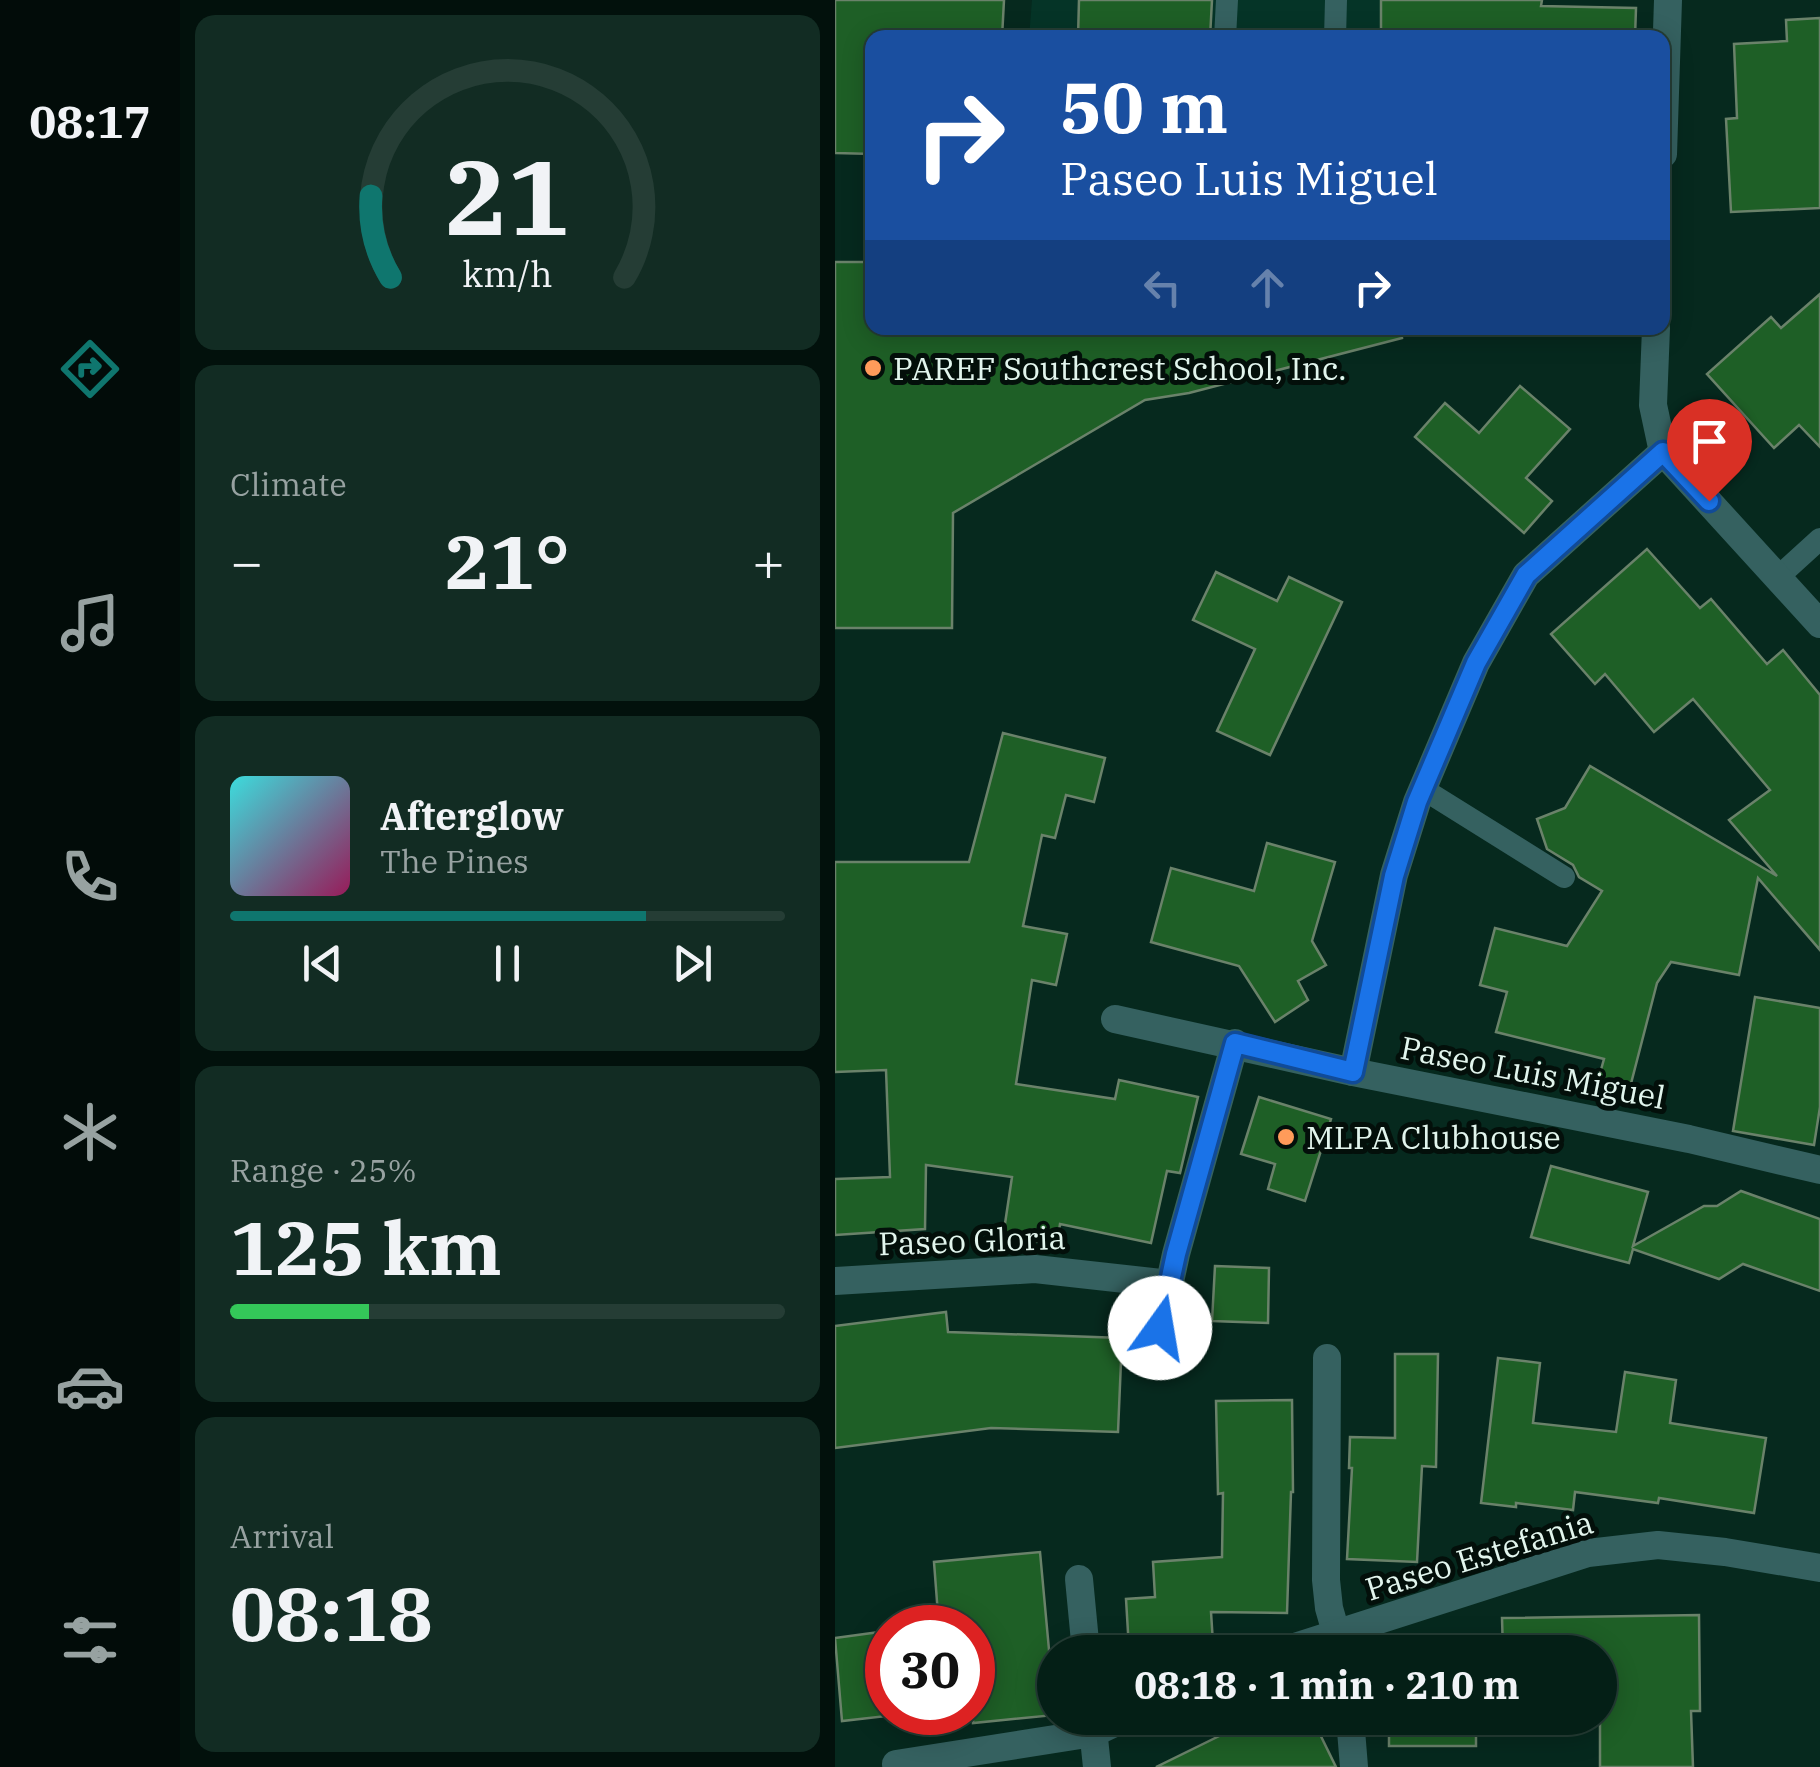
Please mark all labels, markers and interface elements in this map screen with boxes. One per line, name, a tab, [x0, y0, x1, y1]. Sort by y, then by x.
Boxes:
text: 50 m	[1060, 61, 1228, 152]
icon: right	[895, 70, 1025, 200]
text: 08:17	[29, 92, 151, 150]
text: 21	[445, 128, 570, 264]
text: Paseo Luis Miguel	[1060, 149, 1438, 207]
text: km/h	[462, 250, 553, 297]
icon: left	[1135, 260, 1190, 315]
icon: ahead	[1240, 260, 1295, 315]
icon: right	[1345, 260, 1400, 315]
icon: directions	[55, 334, 125, 404]
place label: PAREF Southcrest School, Inc.	[893, 347, 1346, 389]
marker: PAREF Southcrest School, Inc.	[862, 357, 884, 379]
pin	[1667, 399, 1752, 502]
icon: arrive	[1682, 414, 1737, 469]
text: Climate	[230, 463, 347, 505]
text: 21°	[445, 512, 570, 610]
text: −	[230, 526, 263, 597]
text: +	[752, 526, 785, 597]
icon: music	[55, 588, 125, 658]
text: Afterglow	[380, 791, 564, 840]
text: The Pines	[380, 840, 529, 882]
icon: phone	[55, 842, 125, 912]
icon: previous	[295, 936, 350, 991]
icon: pause	[480, 936, 535, 991]
icon: next	[665, 936, 720, 991]
street label: Paseo Luis Miguel	[1397, 1026, 1669, 1118]
icon: climate	[55, 1097, 125, 1167]
place label: MLPA Clubhouse	[1306, 1116, 1561, 1158]
marker: MLPA Clubhouse	[1275, 1126, 1297, 1148]
text: Range · 25%	[230, 1149, 417, 1191]
text: 125 km	[230, 1198, 502, 1296]
street label: Paseo Gloria	[877, 1216, 1067, 1264]
position arrow	[1108, 1276, 1212, 1380]
icon: car	[55, 1351, 125, 1421]
street label: Paseo Estefania	[1360, 1500, 1598, 1610]
text: Arrival	[230, 1515, 334, 1557]
text: 08:18	[230, 1564, 433, 1662]
icon: filters	[55, 1605, 125, 1675]
speed limit sign: 30	[865, 1605, 995, 1735]
text: 08:18 · 1 min · 210 m	[1134, 1660, 1520, 1709]

